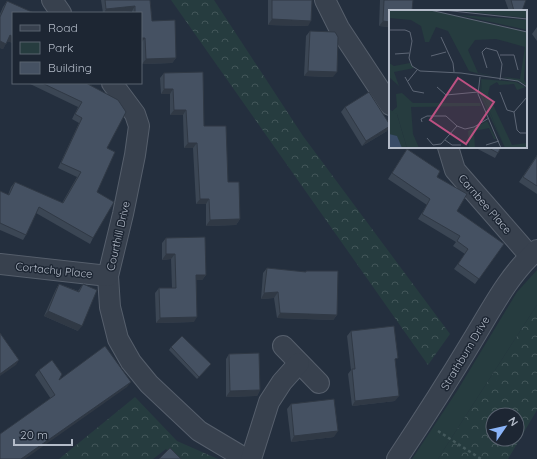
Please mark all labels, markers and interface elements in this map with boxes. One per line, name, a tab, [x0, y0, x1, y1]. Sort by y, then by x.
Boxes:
inset map	[389, 10, 527, 148]
legend	[12, 12, 142, 84]
text: Road	[48, 20, 78, 35]
text: Park	[48, 40, 73, 55]
text: Building	[48, 60, 92, 75]
street label: Carnbee Place	[455, 171, 515, 237]
street label: Courthill Drive	[103, 200, 133, 272]
street label: Cortachy Place	[15, 259, 93, 281]
street label: Strathburn Drive	[437, 314, 493, 392]
north arrow	[485, 407, 525, 447]
text: N	[505, 414, 521, 429]
scale bar	[14, 421, 72, 447]
text: 20 m	[20, 427, 48, 442]

